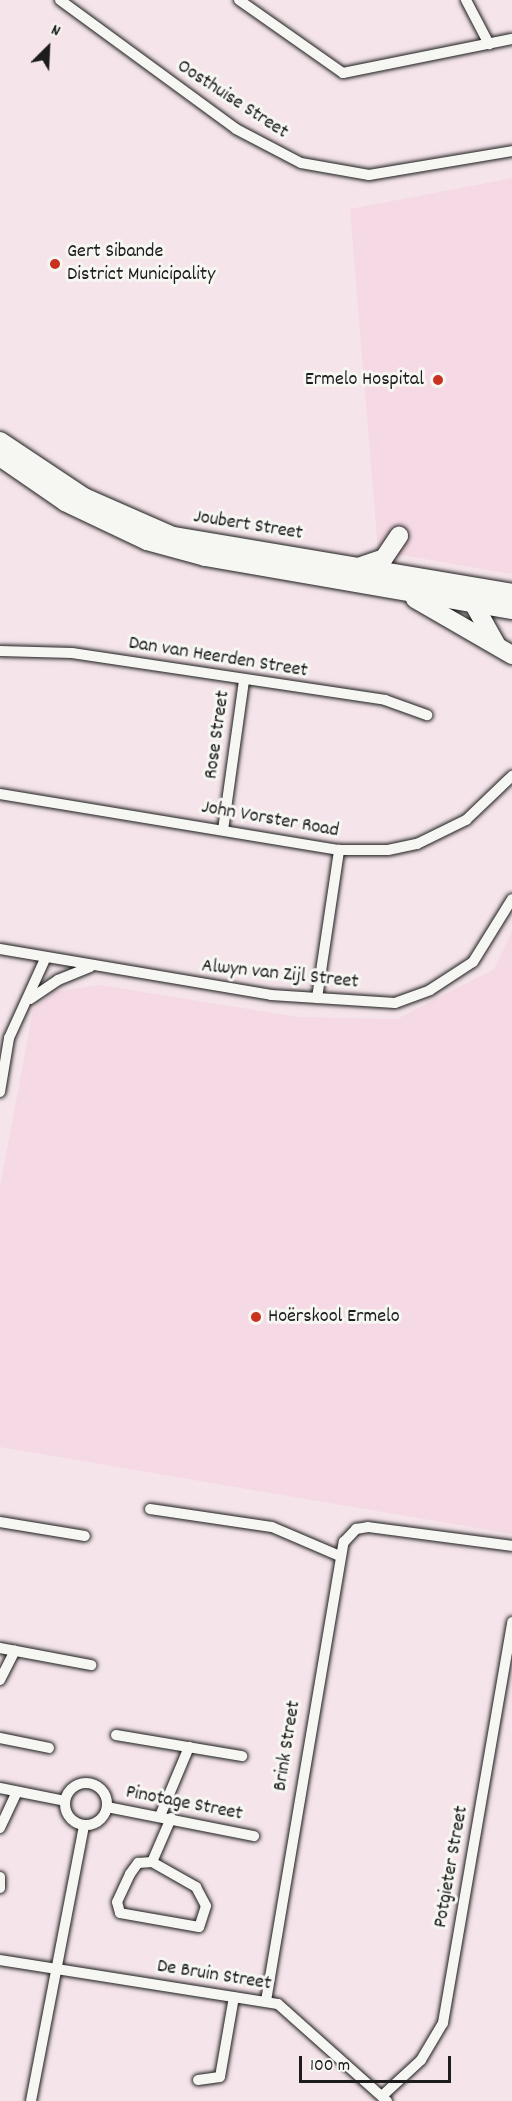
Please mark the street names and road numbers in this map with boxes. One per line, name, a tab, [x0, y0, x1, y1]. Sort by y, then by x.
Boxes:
street label: Oosthuise Street	[172, 55, 292, 145]
street label: Joubert Street	[192, 506, 304, 546]
street label: Dan van Heerden Street	[127, 632, 309, 684]
street label: Rose Street	[200, 689, 236, 781]
street label: John Vorster Road	[199, 796, 341, 844]
street label: Alwyn van Zijl Street	[200, 955, 360, 995]
street label: Brink Street	[269, 1699, 307, 1793]
street label: Pinotage Street	[124, 1781, 244, 1827]
street label: Potgieter Street	[429, 1804, 475, 1930]
street label: De Bruin Street	[155, 1955, 273, 1997]

